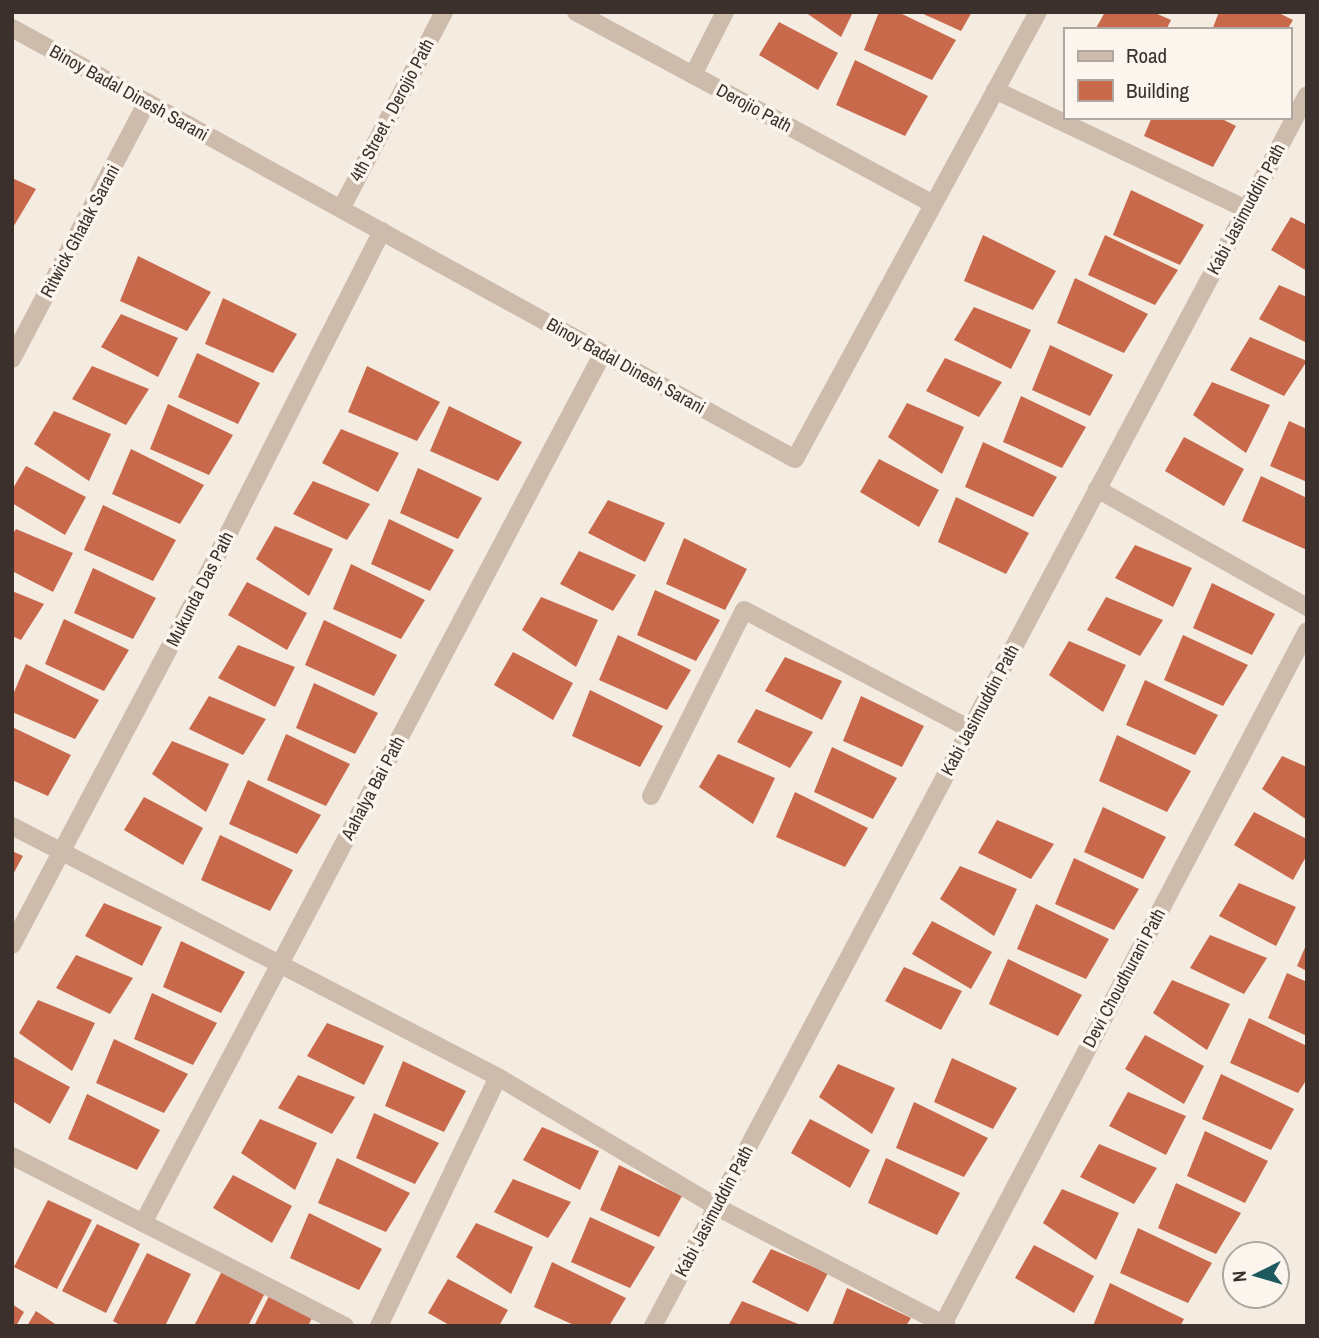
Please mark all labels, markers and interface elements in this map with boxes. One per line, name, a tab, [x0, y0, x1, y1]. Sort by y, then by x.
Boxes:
legend	[1064, 28, 1291, 119]
street label: 4th Street , Derojio Path	[343, 34, 440, 186]
street label: Binoy Badal Dinesh Sarani	[45, 38, 213, 147]
text: Road	[1126, 41, 1167, 70]
text: Building	[1126, 76, 1190, 105]
street label: Derojio Path	[712, 77, 796, 138]
street label: Kabi Jasimuddin Path	[1200, 139, 1291, 279]
street label: Ritwick Ghatak Sarani	[34, 160, 125, 302]
street label: Binoy Badal Dinesh Sarani	[542, 311, 710, 420]
street label: Mukunda Das Path	[160, 527, 239, 650]
street label: Kabi Jasimuddin Path	[934, 640, 1025, 780]
street label: Aahalya Bai Path	[334, 732, 410, 845]
street label: Devi Choudhurani Path	[1076, 904, 1171, 1052]
street label: Kabi Jasimuddin Path	[668, 1141, 759, 1281]
north arrow	[1221, 1240, 1291, 1310]
text: N	[1226, 1270, 1253, 1283]

